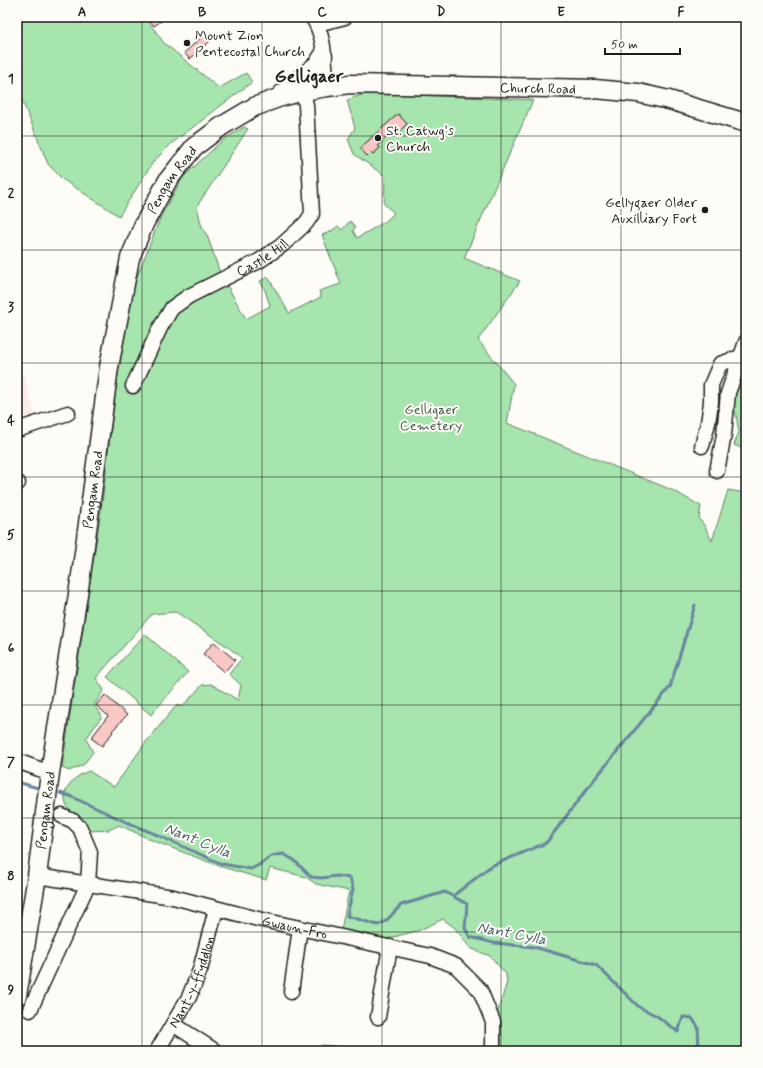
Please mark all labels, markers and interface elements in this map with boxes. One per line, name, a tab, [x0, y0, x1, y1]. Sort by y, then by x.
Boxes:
text: A	[78, 4, 86, 21]
text: B	[198, 4, 207, 21]
text: C	[317, 4, 327, 21]
text: D	[437, 4, 446, 21]
text: E	[557, 4, 565, 21]
text: F	[678, 4, 685, 21]
place label: Mount Zion Pentecostal Church	[195, 27, 305, 61]
scale bar	[605, 30, 680, 56]
text: 50 m	[611, 37, 638, 53]
marker: Mount Zion Pentecostal Church	[182, 38, 192, 48]
district label: Gelligaer	[275, 65, 344, 89]
text: 1	[8, 71, 14, 88]
street label: Church Road	[500, 79, 576, 99]
place label: St. Catwg's Church	[386, 122, 454, 156]
marker: St. Catwg's Church	[373, 133, 383, 143]
street label: Pengam Road	[143, 142, 202, 217]
text: 2	[8, 185, 15, 202]
place label: Gellygaer Older Auxilliary Fort	[605, 194, 697, 228]
marker: Gellygaer Older Auxilliary Fort	[700, 205, 710, 215]
street label: Castle Hill	[233, 235, 293, 281]
text: 3	[8, 299, 14, 316]
park label: Gelligaer Cemetery	[400, 401, 462, 435]
text: 4	[7, 413, 15, 430]
street label: Pengam Road	[79, 450, 108, 530]
text: 5	[7, 527, 15, 544]
text: 6	[8, 640, 15, 657]
text: 7	[7, 754, 15, 771]
street label: Pengam Road	[32, 770, 60, 850]
water label: Nant Cylla	[161, 819, 234, 863]
text: 8	[7, 868, 15, 885]
street label: Gwaun-Fro	[260, 912, 329, 944]
water label: Nant Cylla	[476, 917, 548, 951]
street label: Nant-y-ffyddlon	[165, 934, 219, 1031]
text: 9	[8, 982, 15, 999]

